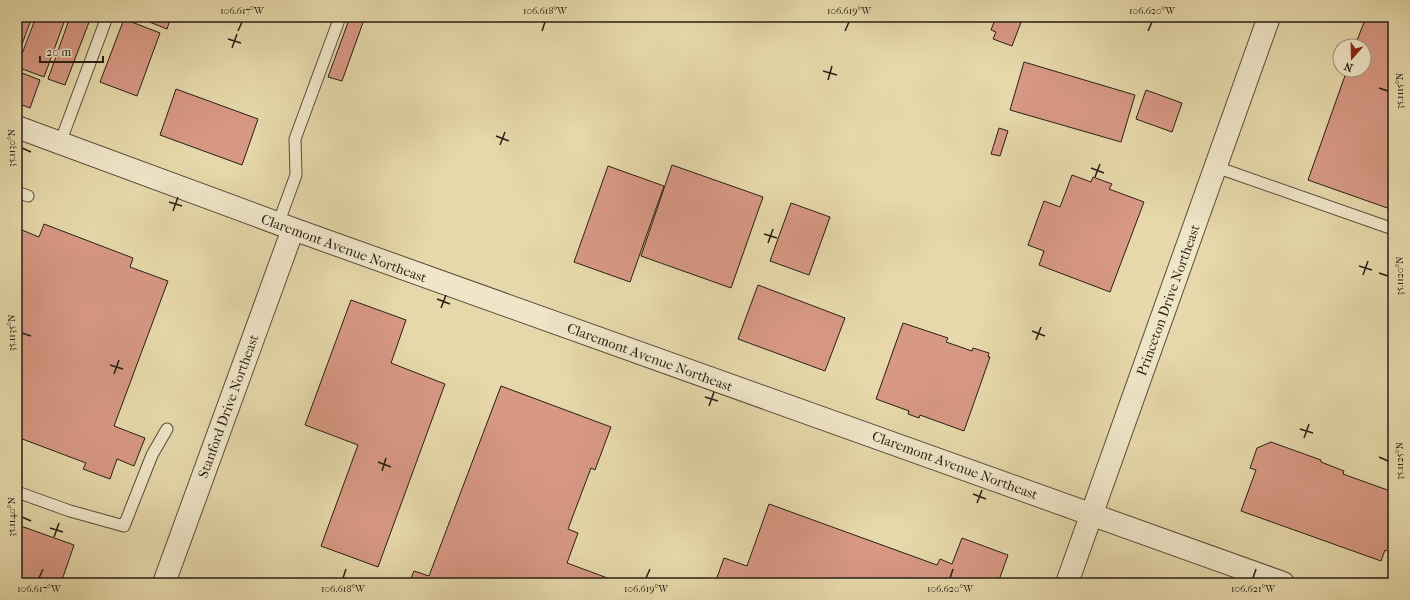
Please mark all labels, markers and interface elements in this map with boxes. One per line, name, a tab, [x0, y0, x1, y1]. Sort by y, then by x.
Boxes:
text: 106.617°W	[220, 5, 265, 17]
text: 106.618°W	[523, 5, 568, 17]
text: 106.619°W	[827, 5, 872, 17]
text: 106.620°W	[1129, 5, 1176, 17]
scale bar	[40, 38, 103, 64]
north arrow	[1332, 38, 1372, 78]
text: 20 m	[46, 45, 71, 59]
text: N	[1342, 59, 1355, 74]
text: 35.1115°N	[1394, 72, 1406, 109]
text: 35.1130°N	[6, 128, 18, 167]
street label: Claremont Avenue Northeast	[259, 211, 429, 286]
street label: Princeton Drive Northeast	[1133, 222, 1204, 378]
text: 35.1120°N	[1394, 256, 1406, 296]
text: 35.1135°N	[6, 314, 18, 352]
street label: Claremont Avenue Northeast	[565, 320, 735, 395]
street label: Stanford Drive Northeast	[195, 332, 262, 480]
street label: Claremont Avenue Northeast	[870, 428, 1040, 503]
text: 35.1125°N	[1394, 442, 1406, 480]
text: 35.1140°N	[6, 497, 18, 537]
text: 106.617°W	[17, 583, 62, 595]
text: 106.618°W	[321, 583, 366, 595]
text: 106.619°W	[624, 583, 669, 595]
text: 106.620°W	[927, 583, 974, 595]
text: 106.621°W	[1231, 583, 1276, 595]

